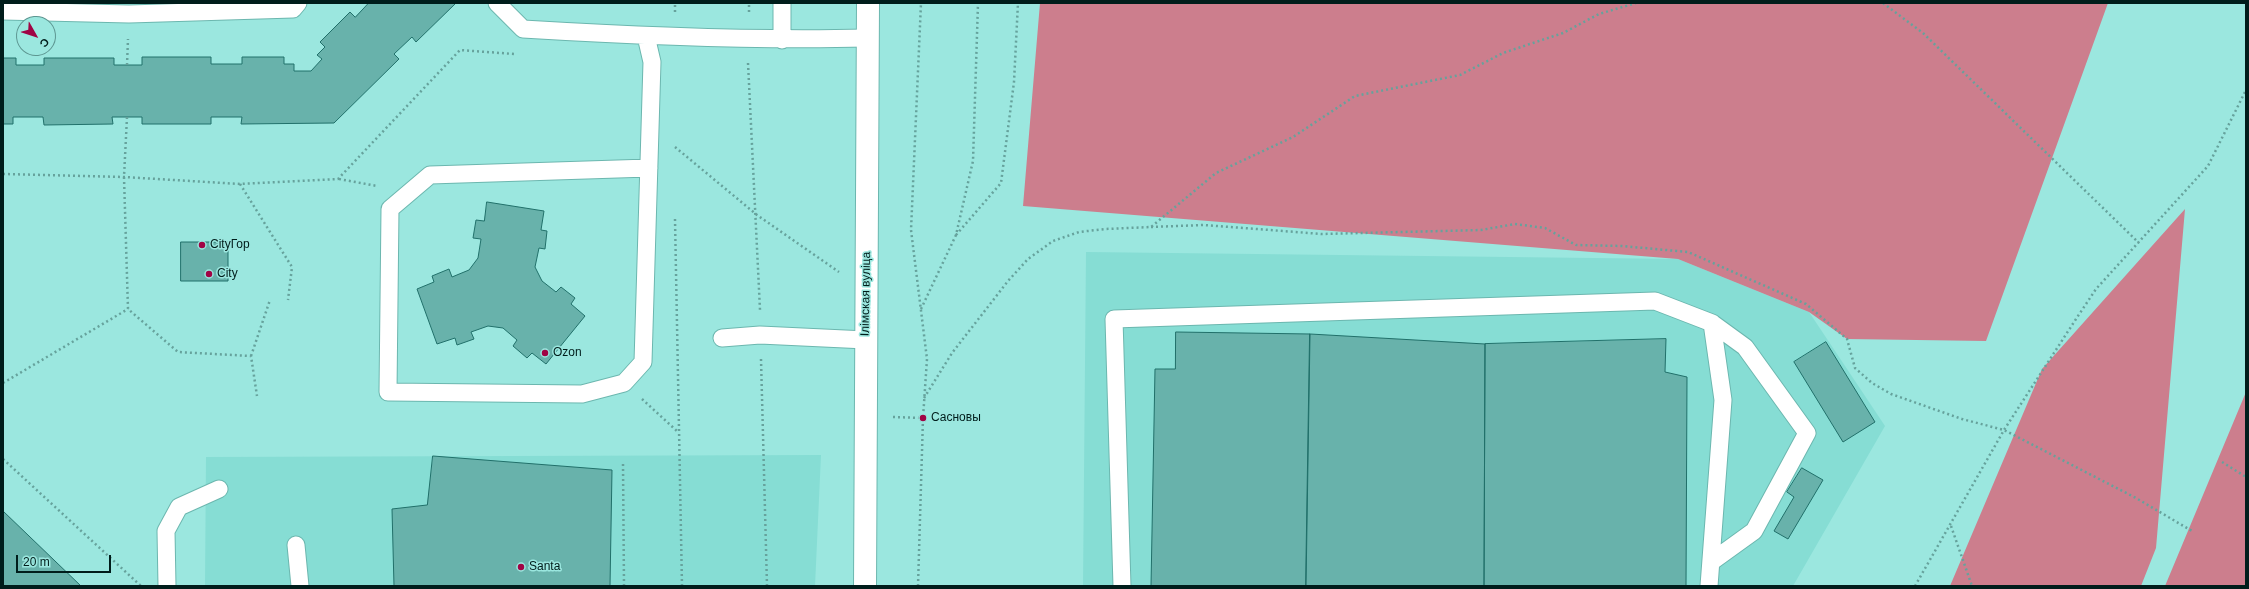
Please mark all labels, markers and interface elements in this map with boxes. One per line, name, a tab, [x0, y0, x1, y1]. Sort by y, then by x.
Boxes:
north arrow	[16, 16, 56, 56]
text: С	[37, 36, 52, 50]
place label: CityГор	[210, 238, 250, 252]
marker: CityГор	[197, 240, 207, 250]
street label: Ілімская вуліца	[858, 252, 874, 336]
place label: City	[217, 267, 238, 281]
marker: City	[204, 269, 214, 279]
place label: Ozon	[553, 346, 582, 360]
marker: Ozon	[540, 348, 550, 358]
place label: Сасновы	[931, 411, 981, 425]
marker: Сасновы	[918, 413, 928, 423]
scale bar	[18, 547, 113, 573]
text: 20 m	[23, 555, 50, 569]
place label: Santa	[529, 560, 560, 574]
marker: Santa	[516, 562, 526, 572]

